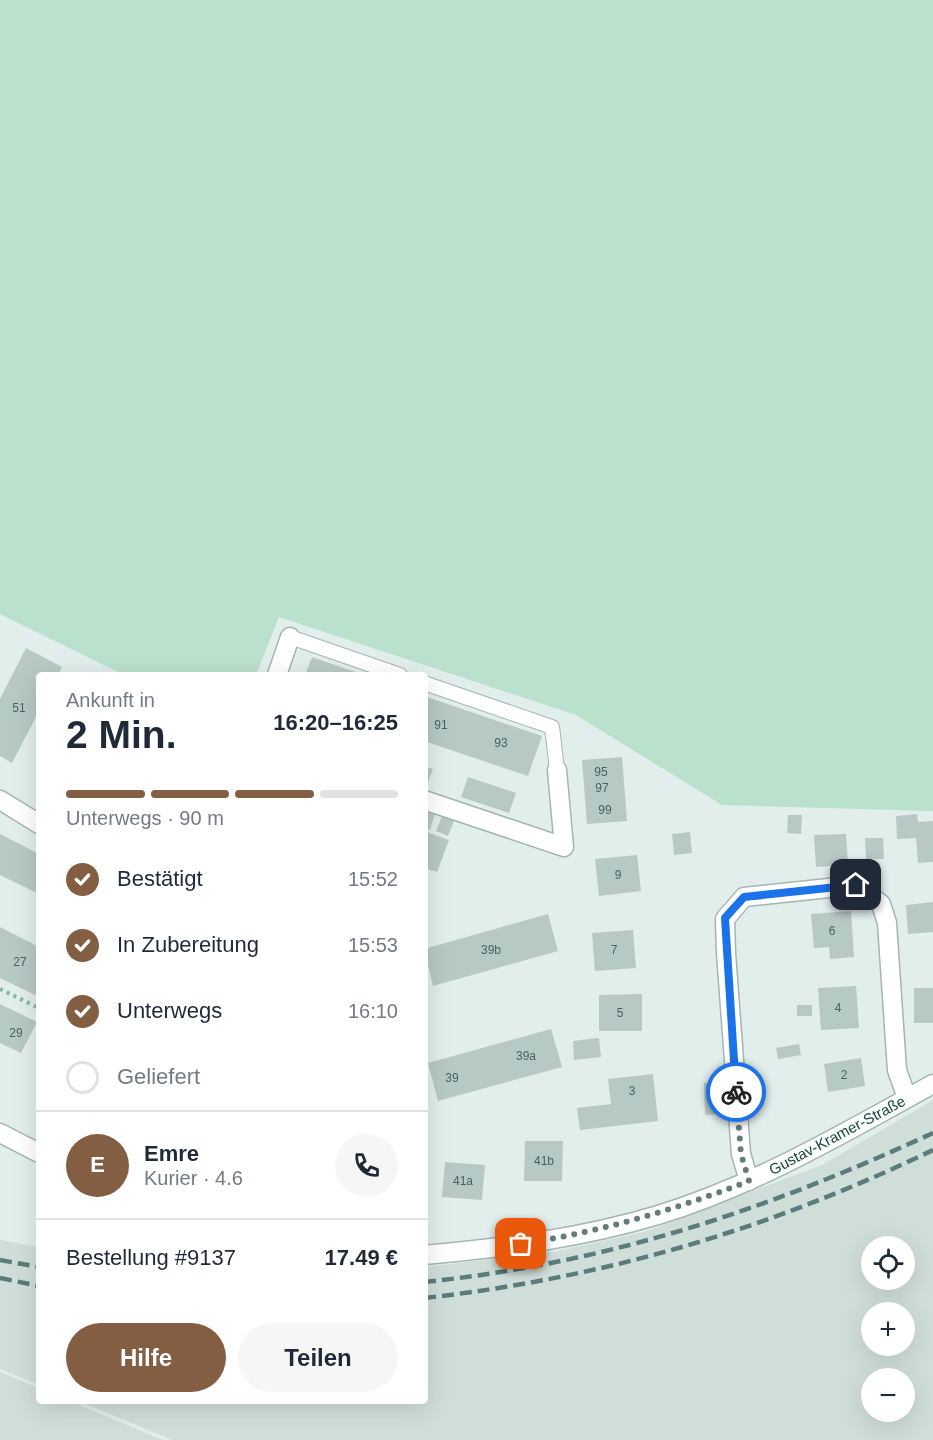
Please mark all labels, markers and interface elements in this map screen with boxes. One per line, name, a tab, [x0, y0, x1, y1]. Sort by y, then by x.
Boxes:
text: Ankunft in	[66, 689, 155, 711]
house number: 51	[12, 701, 26, 715]
text: 16:20–16:25	[273, 710, 398, 735]
text: 2 Min.	[66, 713, 177, 756]
house number: 91	[434, 718, 448, 732]
house number: 93	[494, 736, 508, 750]
house number: 95	[594, 765, 608, 779]
house number: 97	[595, 781, 609, 795]
house number: 99	[598, 803, 612, 817]
text: Unterwegs · 90 m	[66, 807, 224, 829]
pin	[830, 859, 881, 910]
icon: check	[66, 863, 99, 896]
text: Bestätigt	[117, 866, 203, 891]
text: 15:52	[348, 868, 398, 890]
house number: 9	[615, 868, 622, 882]
icon: home	[839, 868, 872, 901]
house number: 6	[829, 924, 836, 938]
icon: check	[66, 929, 99, 962]
text: In Zubereitung	[117, 932, 259, 957]
text: 15:53	[348, 934, 398, 956]
house number: 39b	[481, 943, 501, 957]
house number: 7	[611, 943, 618, 957]
house number: 27	[13, 955, 27, 969]
icon: check	[66, 995, 99, 1028]
text: Unterwegs	[117, 998, 222, 1023]
text: 16:10	[348, 1000, 398, 1022]
house number: 4	[835, 1001, 842, 1015]
house number: 5	[617, 1006, 624, 1020]
house number: 29	[9, 1026, 23, 1040]
house number: 39a	[516, 1049, 536, 1063]
courier	[706, 1062, 766, 1122]
text: Geliefert	[117, 1064, 200, 1089]
house number: 2	[841, 1068, 848, 1082]
house number: 39	[445, 1071, 459, 1085]
icon: bike	[720, 1076, 753, 1109]
house number: 3	[629, 1084, 636, 1098]
street label: Gustav-Kramer-Straße	[766, 1092, 908, 1178]
button: phone	[335, 1134, 398, 1197]
text: Emre	[144, 1141, 199, 1166]
text: E	[90, 1152, 105, 1177]
house number: 41b	[534, 1154, 554, 1168]
text: Kurier · 4.6	[144, 1167, 243, 1189]
house number: 41a	[453, 1174, 473, 1188]
pin	[495, 1218, 546, 1269]
icon: bag	[504, 1227, 537, 1260]
map controls	[861, 1236, 915, 1422]
button: locate	[861, 1236, 915, 1290]
text: Bestellung #9137	[66, 1245, 236, 1270]
text: 17.49 €	[325, 1245, 398, 1270]
button: +	[861, 1302, 915, 1356]
button: Hilfe	[66, 1323, 226, 1392]
button: Teilen	[238, 1323, 398, 1392]
button: −	[861, 1368, 915, 1422]

